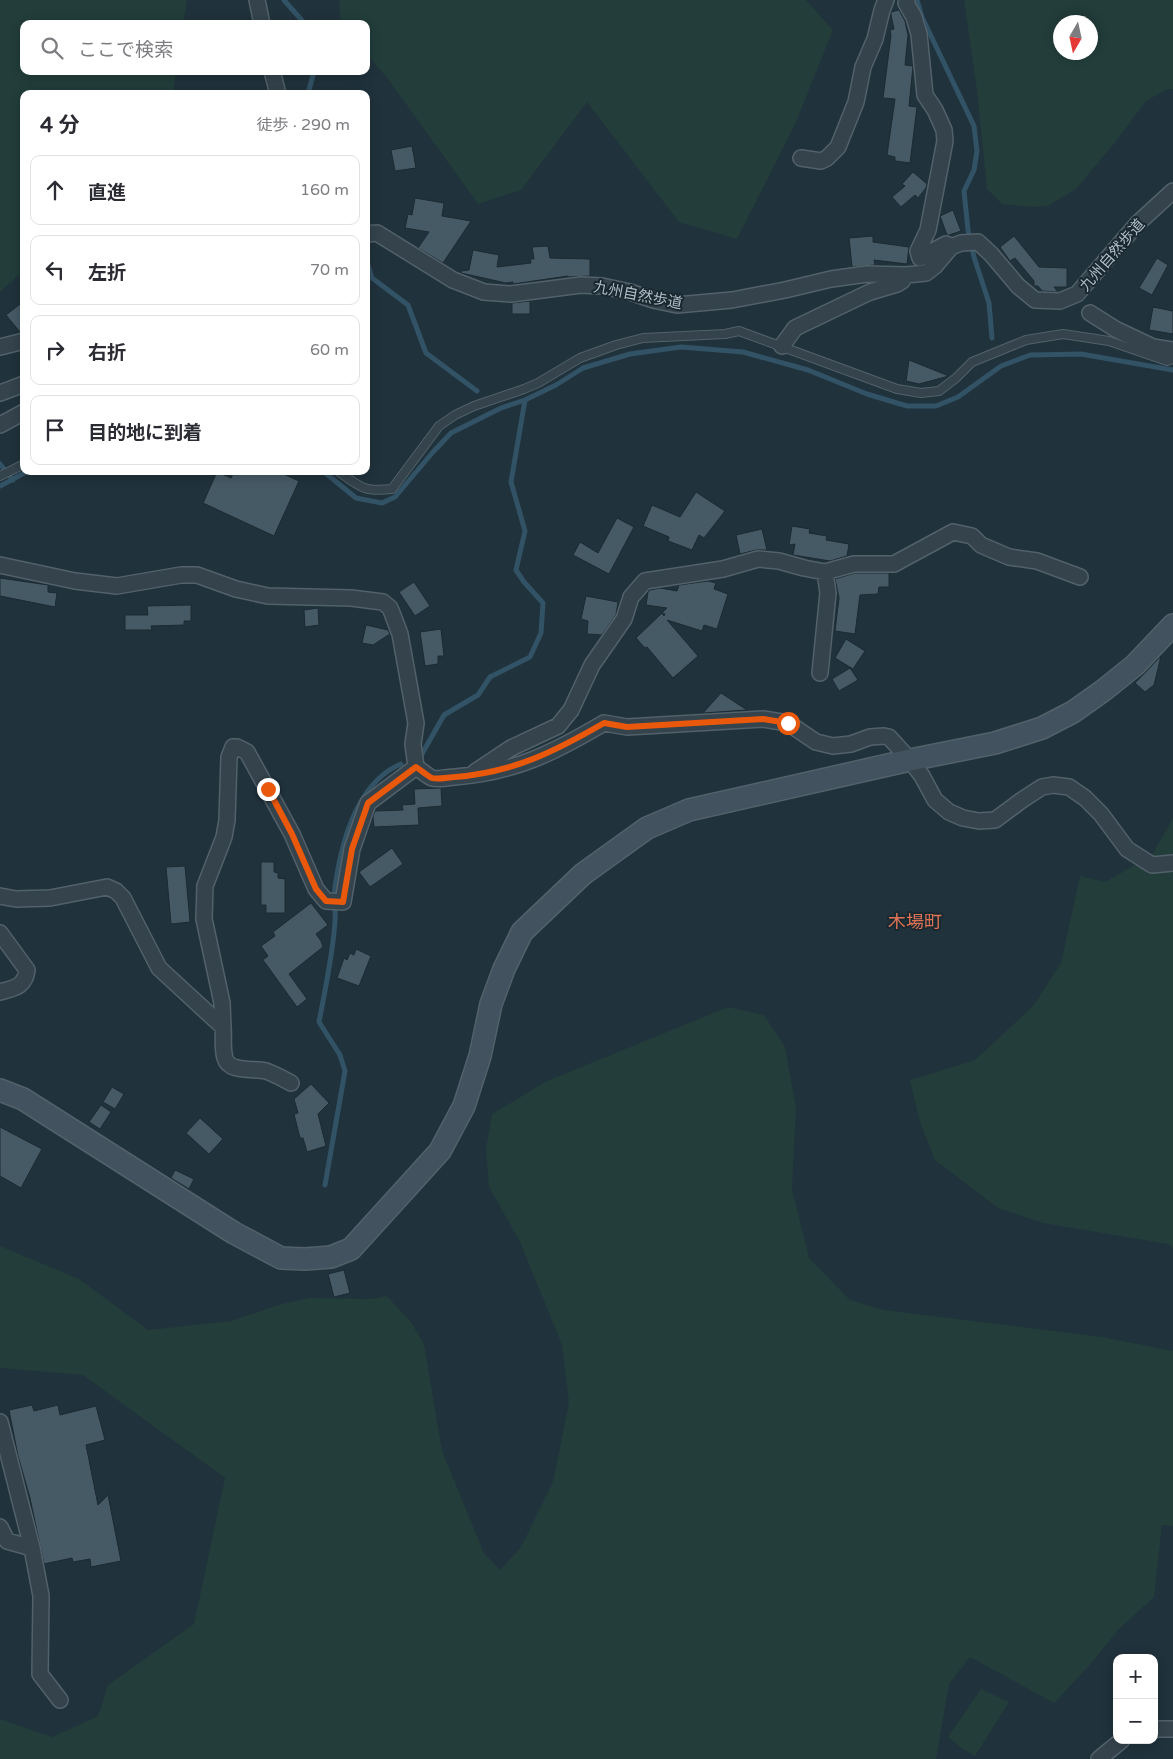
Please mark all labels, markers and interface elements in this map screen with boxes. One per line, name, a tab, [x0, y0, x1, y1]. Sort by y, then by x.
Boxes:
north arrow	[1053, 15, 1098, 60]
search box	[20, 20, 370, 75]
icon: search	[38, 34, 66, 62]
text: ここで検索	[78, 39, 173, 61]
text: 4 分	[40, 113, 80, 138]
text: 徒歩 · 290 m	[257, 115, 350, 135]
icon: ahead	[41, 176, 69, 204]
text: 160 m	[300, 180, 349, 200]
text: 直進	[88, 182, 126, 204]
street label: 九州自然歩道	[1076, 215, 1148, 295]
icon: left	[41, 256, 69, 284]
text: 70 m	[310, 260, 349, 280]
text: 左折	[88, 262, 126, 284]
street label: 九州自然歩道	[592, 278, 684, 312]
icon: right	[41, 336, 69, 364]
text: 60 m	[310, 340, 349, 360]
text: 右折	[88, 342, 126, 364]
icon: arrive	[41, 416, 69, 444]
text: 目的地に到着	[88, 422, 202, 444]
route start	[777, 712, 800, 735]
route end	[257, 778, 280, 801]
district label: 木場町	[888, 911, 942, 933]
map controls	[1113, 1654, 1158, 1744]
button: +	[1113, 1654, 1158, 1699]
button: −	[1113, 1699, 1158, 1744]

